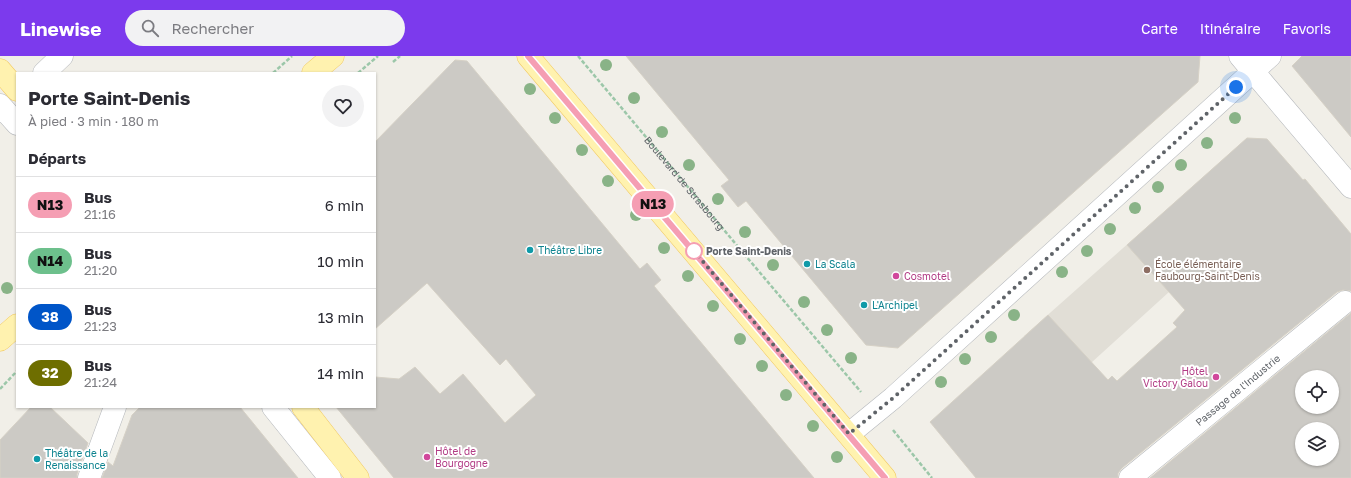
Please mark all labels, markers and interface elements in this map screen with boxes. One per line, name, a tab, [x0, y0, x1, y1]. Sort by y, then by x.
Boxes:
search box	[125, 10, 405, 46]
text: Linewise	[20, 17, 101, 40]
icon: search	[139, 17, 161, 39]
text: Rechercher	[171, 19, 254, 37]
text: Carte	[1141, 20, 1178, 37]
text: Itinéraire	[1200, 20, 1261, 37]
text: Favoris	[1283, 20, 1331, 37]
your location	[1226, 77, 1246, 97]
button: heart	[322, 85, 364, 127]
text: Porte Saint-Denis	[28, 86, 190, 109]
text: À pied · 3 min · 180 m	[28, 113, 159, 129]
street label: Boulevard de Strasbourg	[642, 134, 727, 232]
text: Départs	[28, 149, 86, 167]
text: Bus	[84, 188, 112, 206]
line badge: N13	[630, 191, 676, 217]
text: N13	[640, 195, 666, 212]
text: N13	[37, 196, 63, 213]
text: 6 min	[325, 196, 364, 214]
text: 21:16	[84, 206, 116, 222]
marker: Porte Saint-Denis	[685, 242, 703, 260]
text: Bus	[84, 244, 112, 262]
place label: Théâtre Libre	[538, 244, 602, 256]
marker: Théâtre Libre	[525, 245, 535, 255]
place label: Porte Saint-Denis	[706, 245, 792, 257]
text: N14	[37, 252, 63, 269]
text: 10 min	[317, 252, 364, 270]
place label: La Scala	[815, 258, 855, 270]
place label: École élémentaire Faubourg-Saint-Denis	[1155, 258, 1260, 282]
marker: La Scala	[802, 259, 812, 269]
text: 21:20	[84, 262, 117, 278]
marker: École élémentaire Faubourg-Saint-Denis	[1142, 265, 1152, 275]
place label: Cosmotel	[904, 270, 950, 282]
marker: Cosmotel	[891, 271, 901, 281]
place label: L'Archipel	[872, 299, 918, 311]
text: Bus	[84, 300, 112, 318]
marker: L'Archipel	[859, 300, 869, 310]
text: 38	[41, 308, 59, 325]
text: 13 min	[318, 308, 364, 326]
text: 21:23	[84, 318, 117, 334]
street label: Passage de l'Industrie	[1193, 352, 1282, 428]
text: Bus	[84, 356, 112, 374]
text: 32	[41, 364, 59, 381]
text: 14 min	[317, 364, 364, 382]
place label: Hôtel Victory Galou	[1143, 365, 1208, 389]
map controls	[1295, 370, 1339, 466]
button: locate	[1295, 370, 1339, 414]
marker: Hôtel Victory Galou	[1211, 372, 1221, 382]
text: 21:24	[84, 374, 117, 390]
button: layers	[1295, 422, 1339, 466]
place label: Hôtel de Bourgogne	[435, 445, 488, 469]
place label: Théâtre de la Renaissance	[45, 447, 108, 471]
marker: Hôtel de Bourgogne	[422, 452, 432, 462]
marker: Théâtre de la Renaissance	[32, 454, 42, 464]

